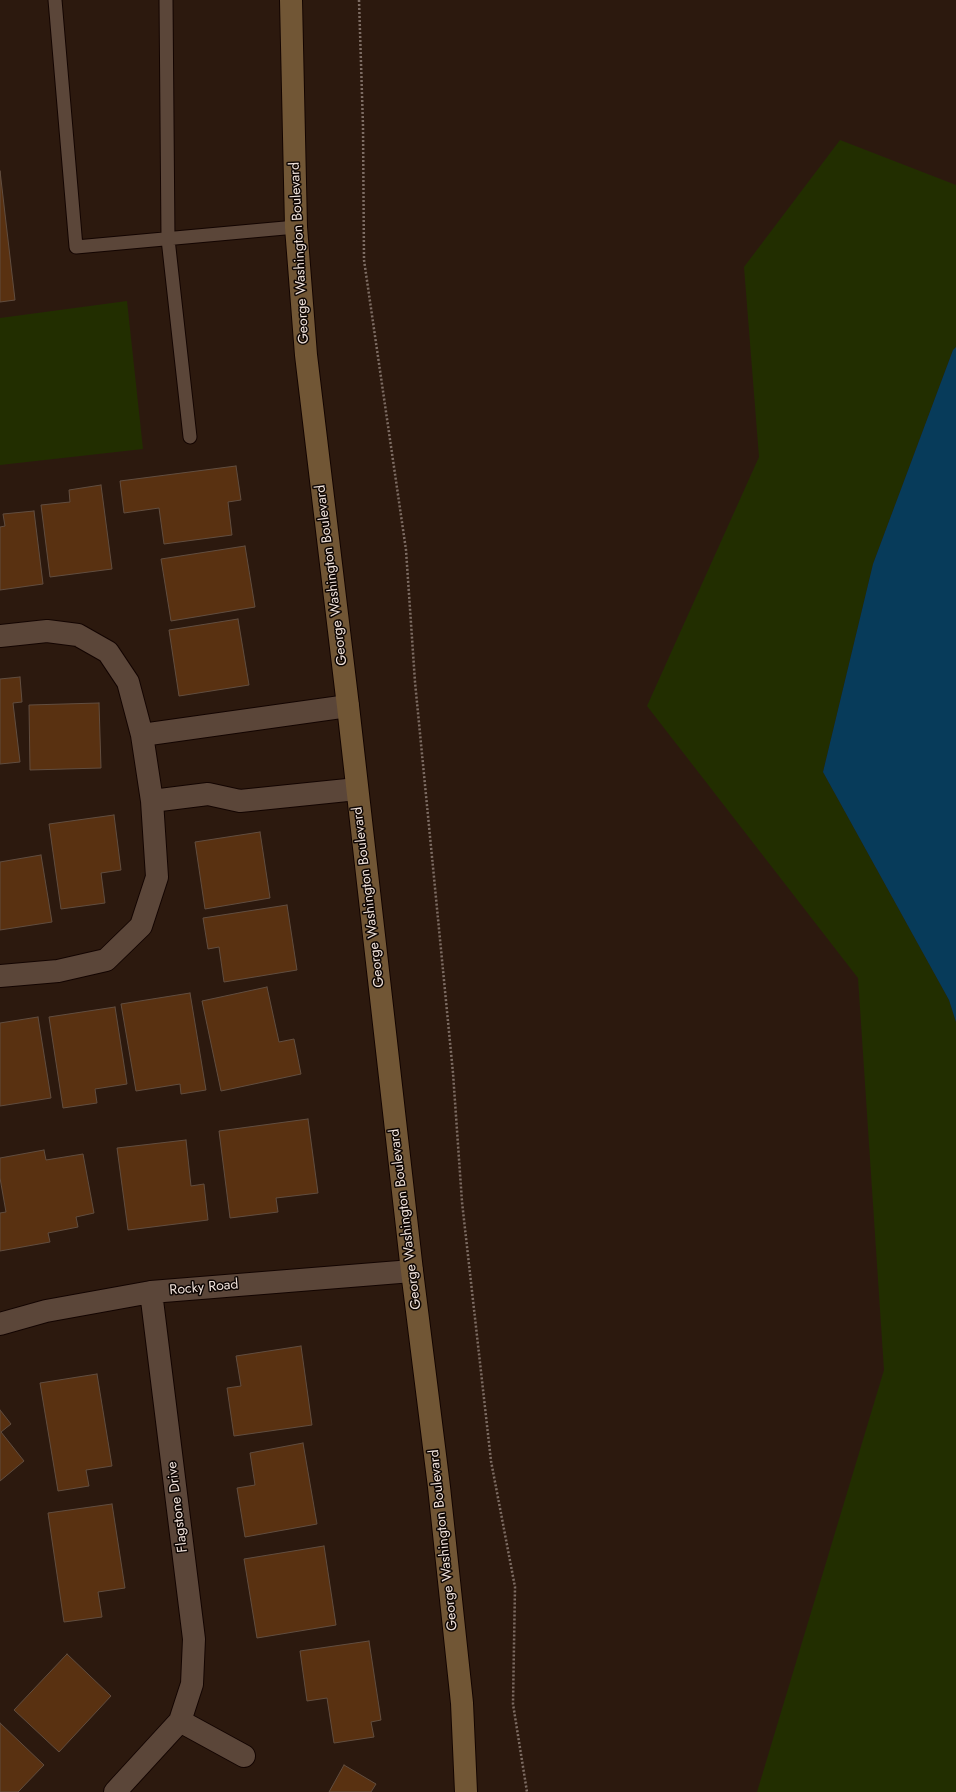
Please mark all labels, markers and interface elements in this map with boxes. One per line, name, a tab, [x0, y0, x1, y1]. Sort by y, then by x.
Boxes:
street label: George Washington Boulevard	[287, 162, 313, 344]
street label: George Washington Boulevard	[313, 484, 351, 666]
street label: George Washington Boulevard	[350, 806, 388, 988]
street label: George Washington Boulevard	[387, 1128, 425, 1310]
street label: Rocky Road	[169, 1277, 239, 1299]
street label: George Washington Boulevard	[426, 1449, 462, 1631]
street label: Flagstone Drive	[164, 1461, 192, 1553]

